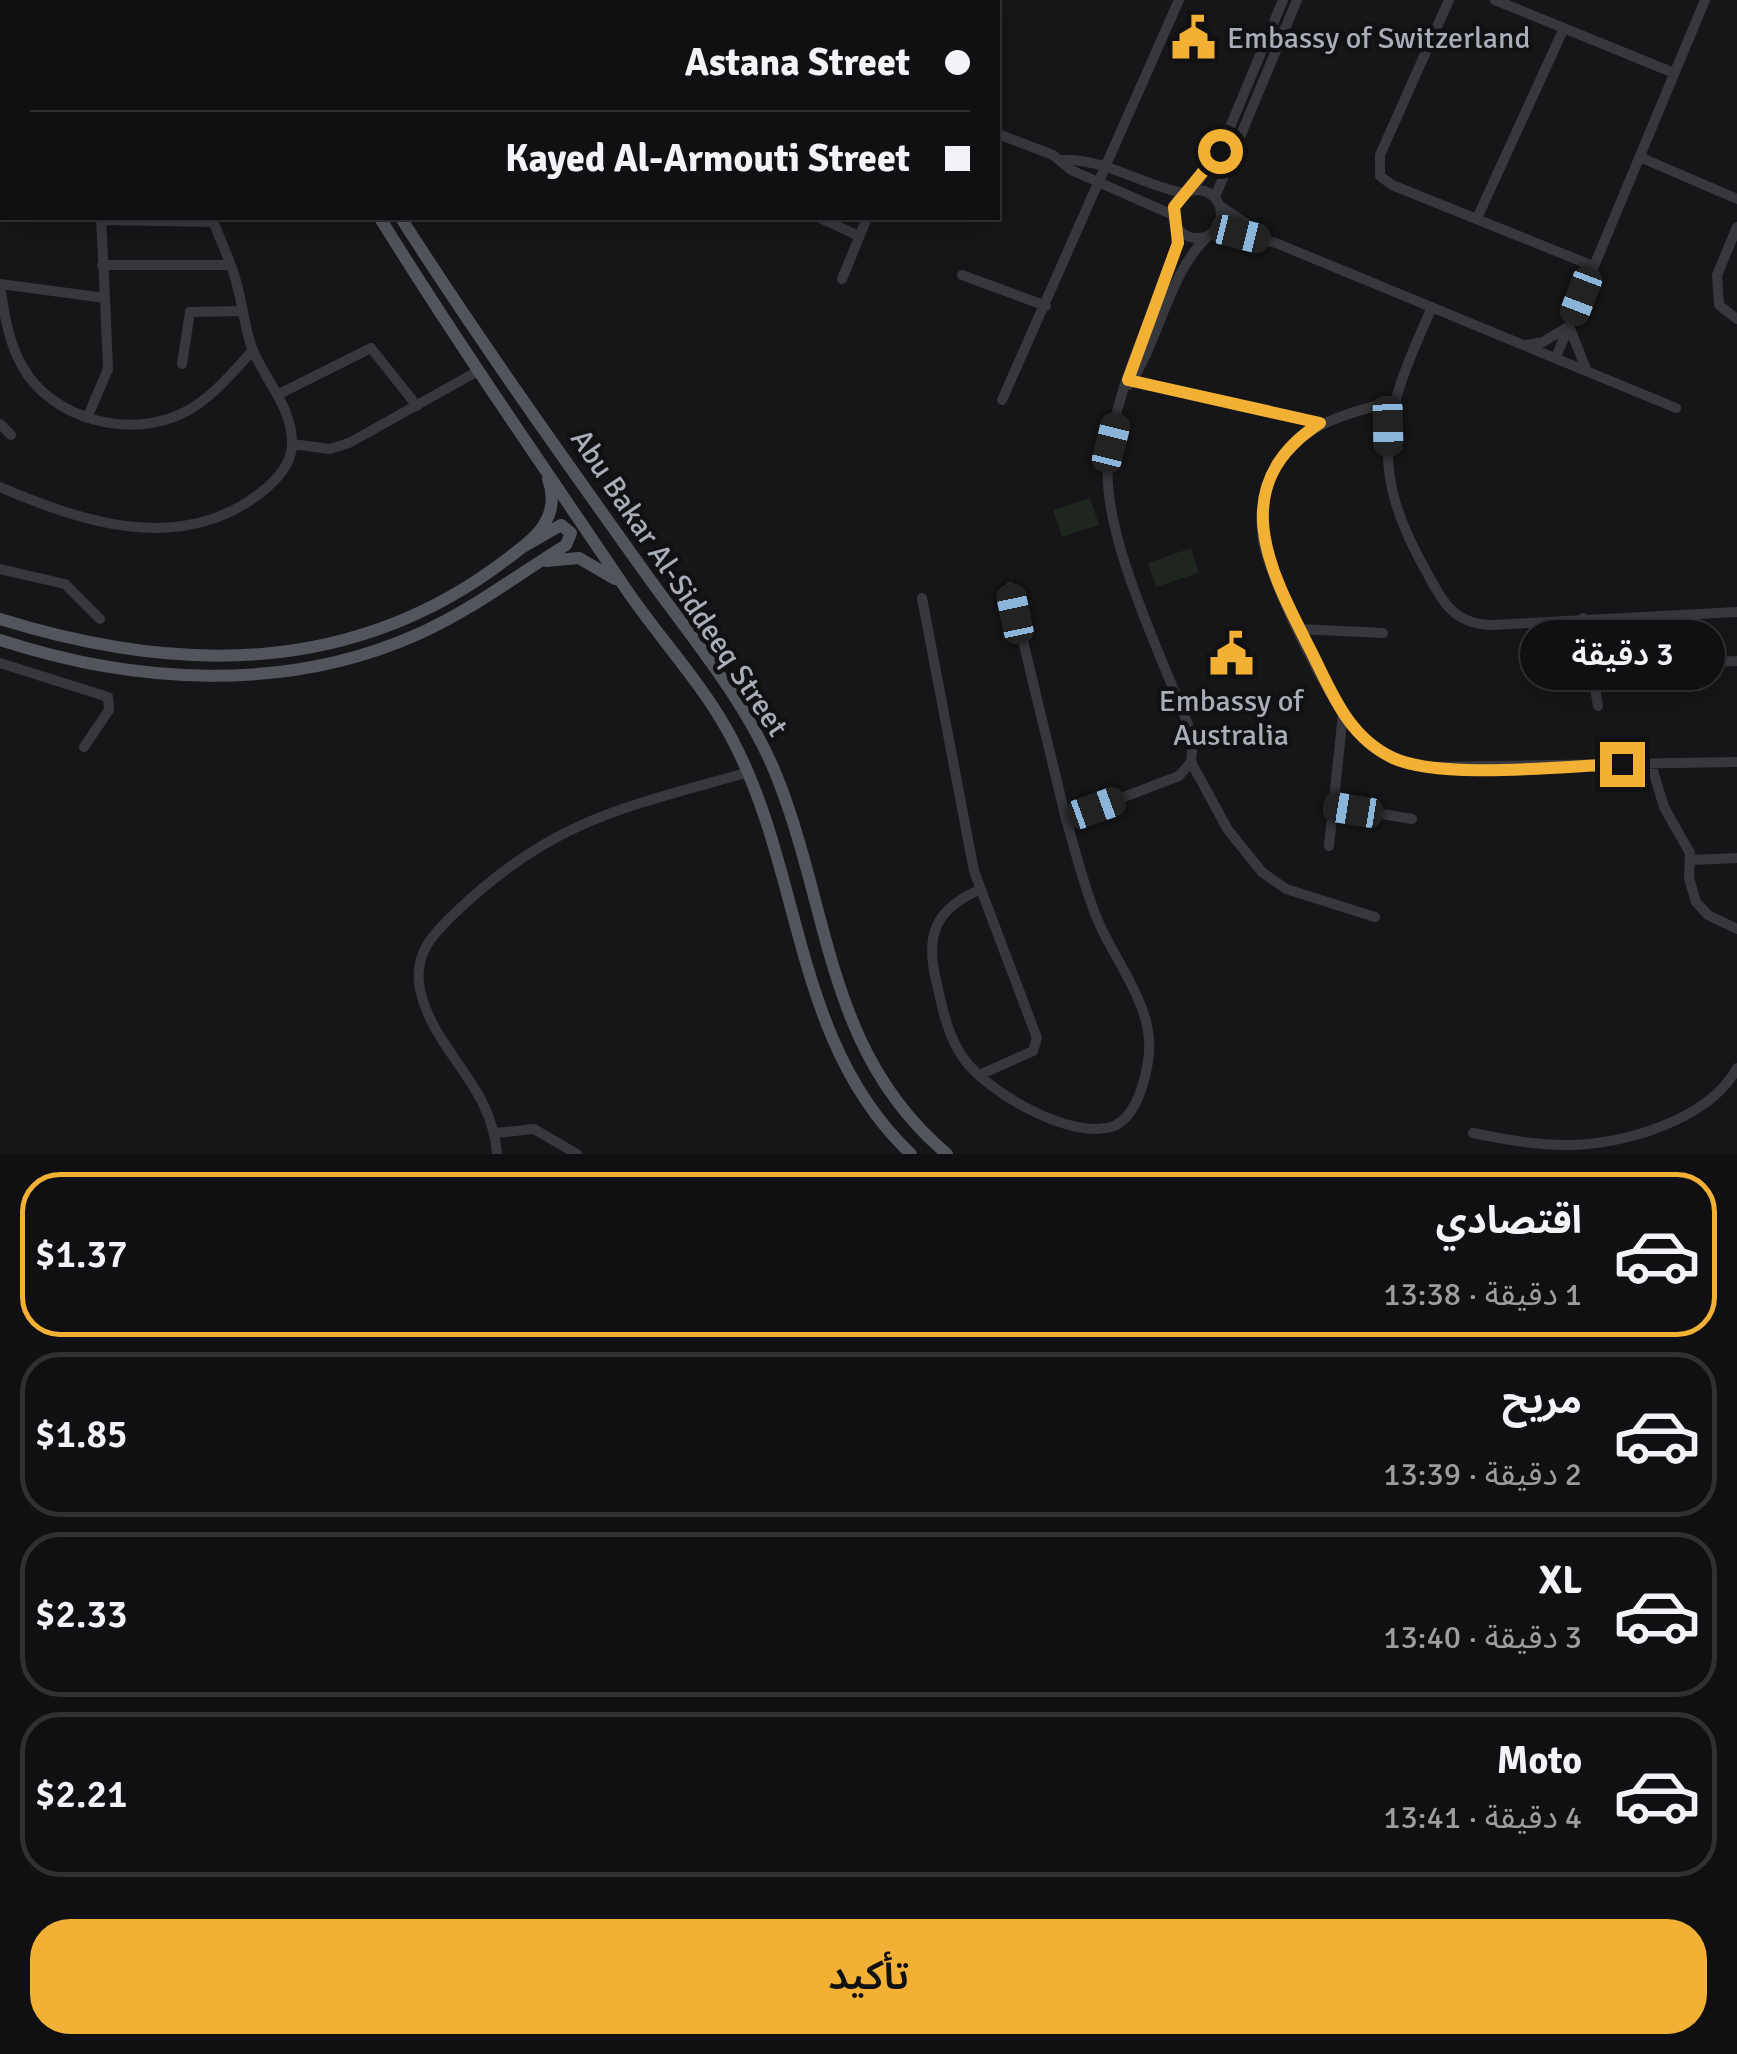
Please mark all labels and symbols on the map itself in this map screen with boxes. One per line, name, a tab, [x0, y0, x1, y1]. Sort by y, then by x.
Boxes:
public building icon: Embassy of Switzerland	[1170, 14, 1218, 62]
place label: Embassy of Switzerland	[1227, 20, 1530, 57]
route start	[1198, 129, 1243, 174]
car	[1207, 212, 1273, 256]
car	[1556, 263, 1606, 329]
car	[1372, 396, 1404, 456]
car	[1089, 410, 1133, 476]
street label: Abu Bakar Al-Siddeeq Street	[562, 422, 796, 744]
car	[994, 582, 1036, 646]
callout: 3 دقيقة	[1520, 619, 1724, 689]
public building icon: Embassy of Australia	[1207, 630, 1255, 678]
place label: Embassy of Australia	[1159, 683, 1305, 754]
route end	[1600, 742, 1645, 787]
car	[1063, 784, 1129, 832]
car	[1321, 790, 1385, 830]

